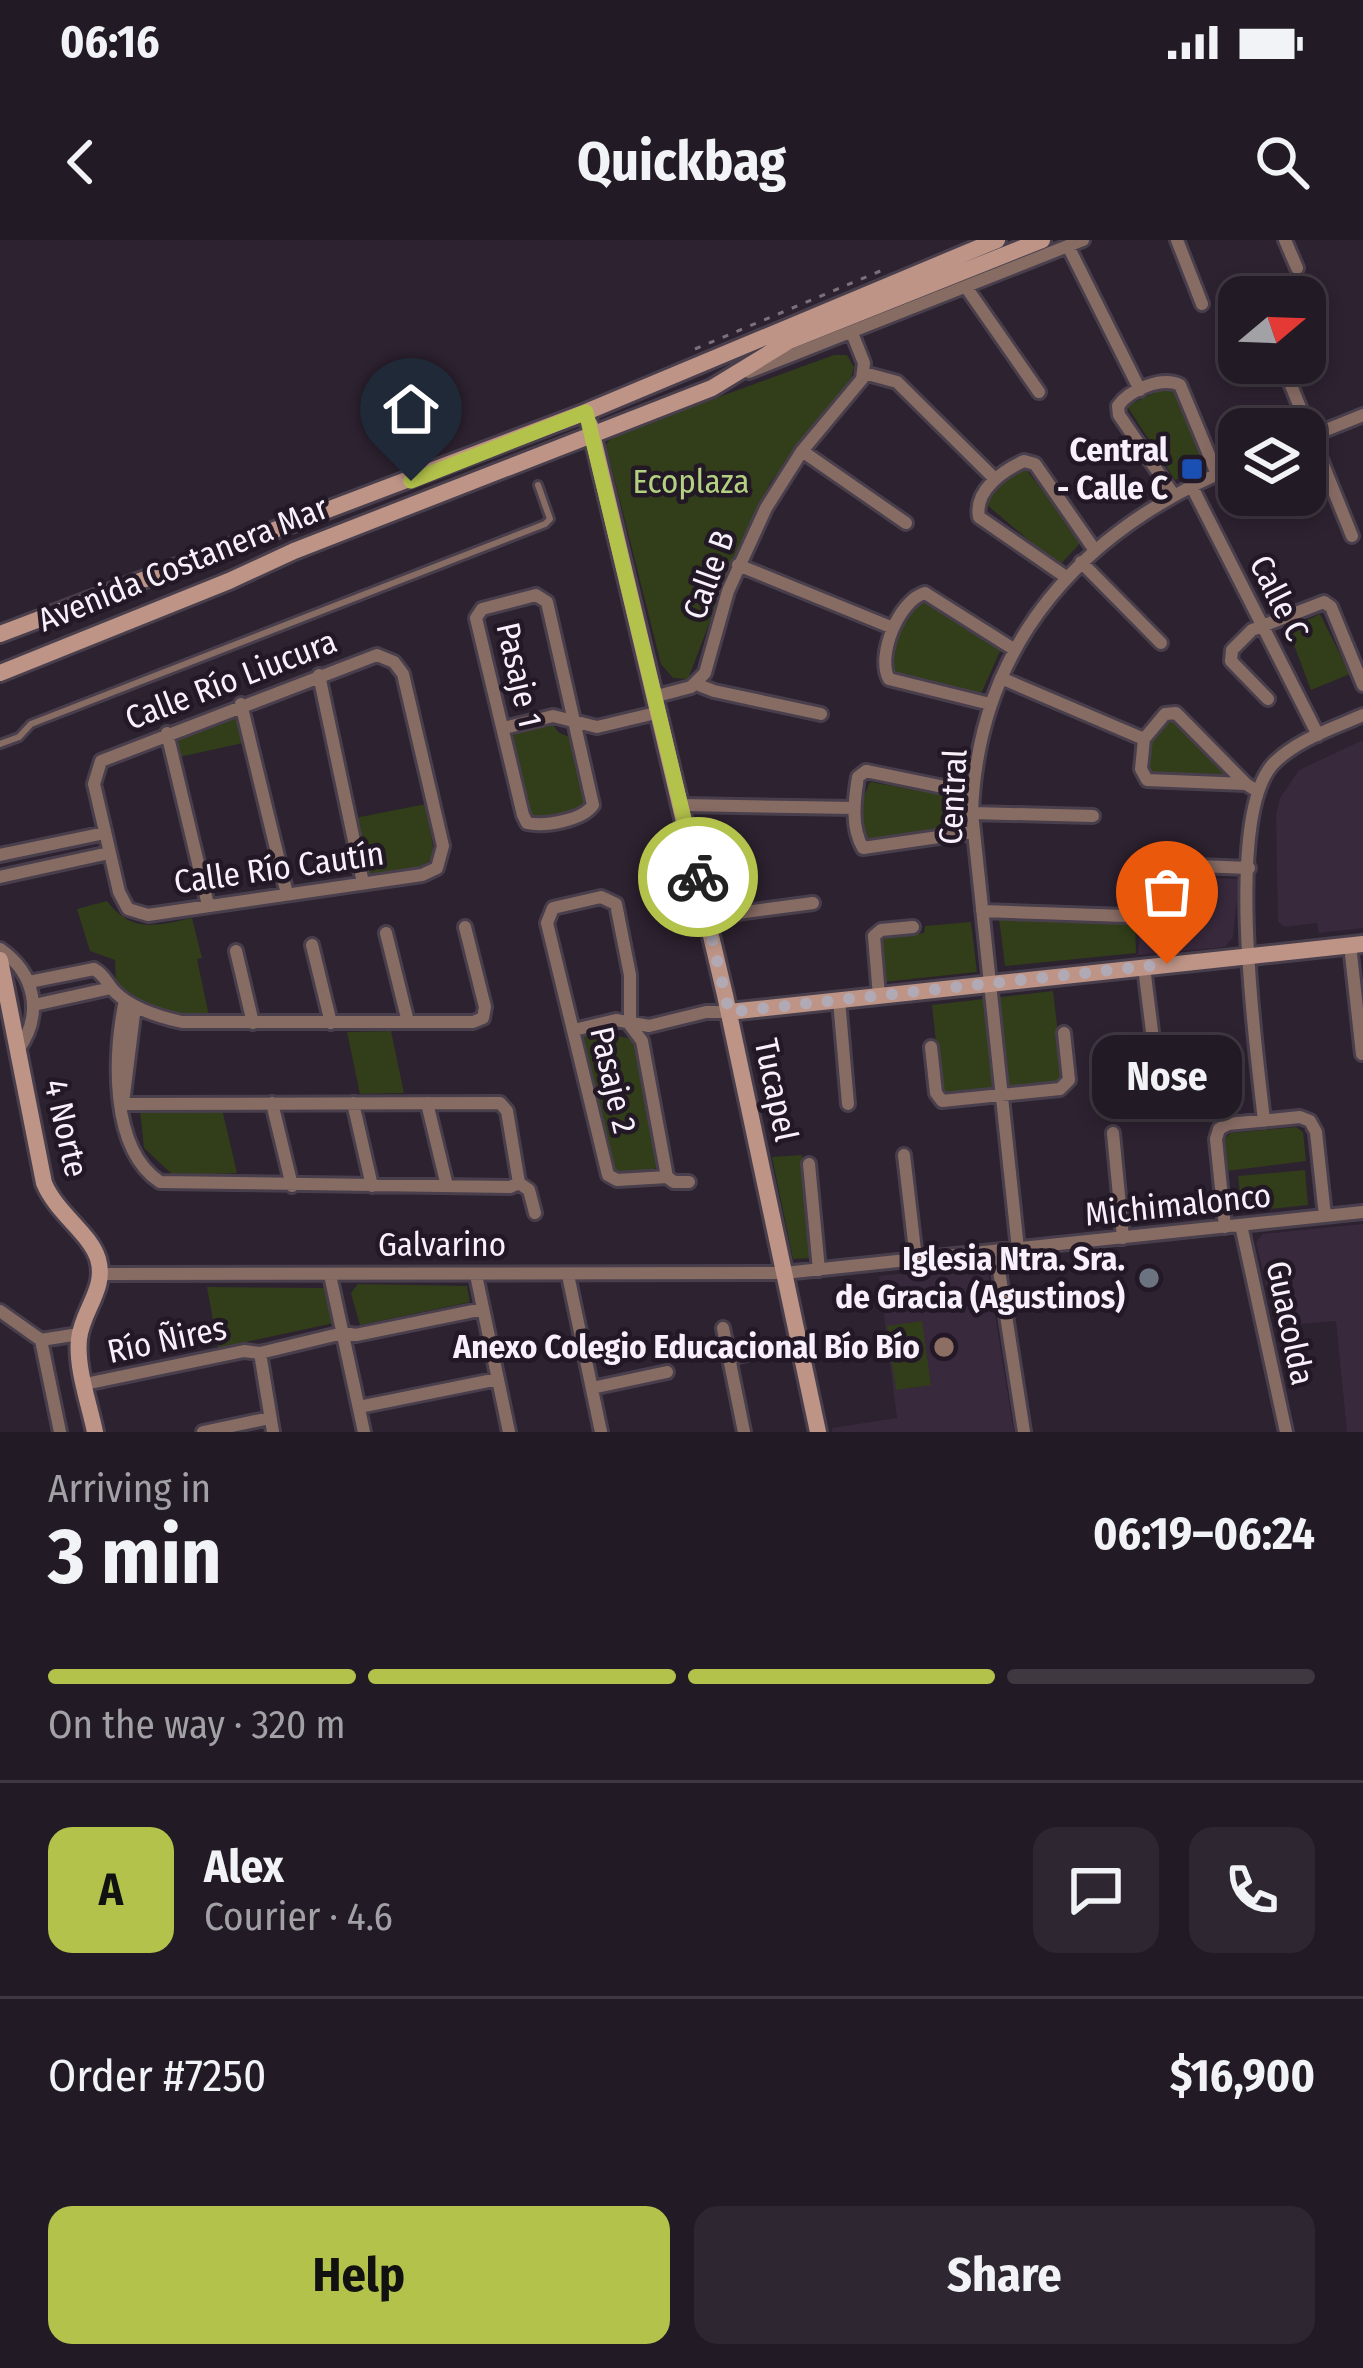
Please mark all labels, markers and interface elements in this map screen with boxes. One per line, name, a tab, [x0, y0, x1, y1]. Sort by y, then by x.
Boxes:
text: 06:16	[60, 15, 159, 69]
icon: back	[48, 129, 114, 195]
icon: search	[1249, 129, 1315, 195]
text: Quickbag	[577, 130, 786, 194]
north arrow	[1218, 276, 1326, 384]
map controls	[1218, 276, 1326, 516]
pin	[360, 358, 462, 481]
icon: home	[378, 376, 444, 442]
button: layers	[1218, 408, 1326, 516]
place label: Central - Calle C	[1057, 430, 1169, 508]
marker: Central - Calle C	[1179, 456, 1205, 482]
park label: Ecoplaza	[633, 462, 749, 502]
street label: Avenida Costanera Mar	[32, 487, 334, 640]
street label: Calle B	[675, 525, 743, 625]
street label: Calle C	[1241, 549, 1317, 648]
street label: Pasaje 1	[488, 619, 550, 731]
street label: Calle Río Liucura	[120, 621, 342, 739]
street label: Central	[931, 748, 975, 846]
courier	[638, 817, 758, 937]
street label: Calle Río Cautín	[172, 833, 386, 903]
pin	[1116, 841, 1218, 964]
icon: bike	[665, 844, 731, 910]
icon: bag	[1134, 859, 1200, 925]
street label: Pasaje 2	[581, 1023, 645, 1137]
street label: Tucapel	[746, 1035, 806, 1145]
callout: Nose	[1092, 1036, 1242, 1120]
text: Nose	[1126, 1054, 1208, 1100]
street label: 4 Norte	[35, 1075, 97, 1181]
street label: Michimalonco	[1083, 1175, 1273, 1235]
street label: Galvarino	[378, 1225, 506, 1265]
place label: Iglesia Ntra. Sra. de Gracia (Agustinos)	[835, 1239, 1125, 1317]
street label: Guacolda	[1257, 1257, 1323, 1389]
marker: Iglesia Ntra. Sra. de Gracia (Agustinos)	[1136, 1265, 1162, 1291]
street label: Río Ñires	[104, 1308, 230, 1372]
place label: Anexo Colegio Educacional Bío Bío	[452, 1327, 920, 1367]
marker: Anexo Colegio Educacional Bío Bío	[931, 1334, 957, 1360]
text: Arriving in	[48, 1466, 211, 1512]
text: 06:19–06:24	[1093, 1507, 1315, 1561]
text: 3 min	[48, 1510, 222, 1604]
text: On the way · 320 m	[48, 1702, 345, 1748]
button: chat	[1033, 1827, 1159, 1953]
button: phone	[1189, 1827, 1315, 1953]
text: Alex	[204, 1840, 284, 1894]
text: A	[99, 1863, 123, 1917]
text: Courier · 4.6	[204, 1894, 393, 1940]
text: Order #7250	[48, 2049, 266, 2103]
text: $16,900	[1170, 2049, 1315, 2103]
button: Help	[48, 2206, 670, 2344]
button: Share	[694, 2206, 1315, 2344]

